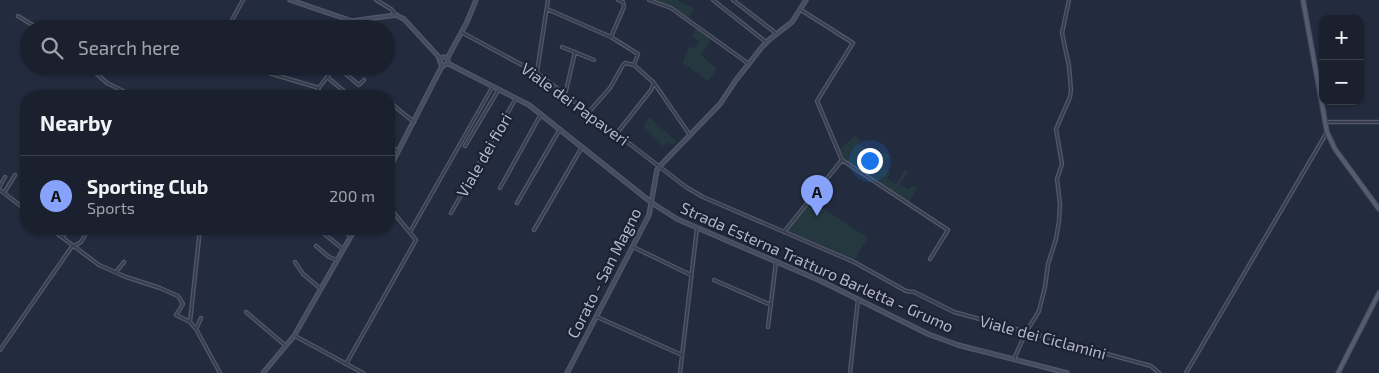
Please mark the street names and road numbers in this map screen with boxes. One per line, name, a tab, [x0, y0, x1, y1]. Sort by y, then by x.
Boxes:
street label: Viale dei Papaveri	[518, 58, 633, 149]
street label: Viale dei fiori	[452, 109, 515, 200]
street label: Strada Esterna Tratturo Barletta - Grumo	[678, 198, 957, 336]
street label: Corato - San Magno	[562, 204, 645, 341]
street label: Viale dei Ciclamini	[978, 310, 1109, 363]

